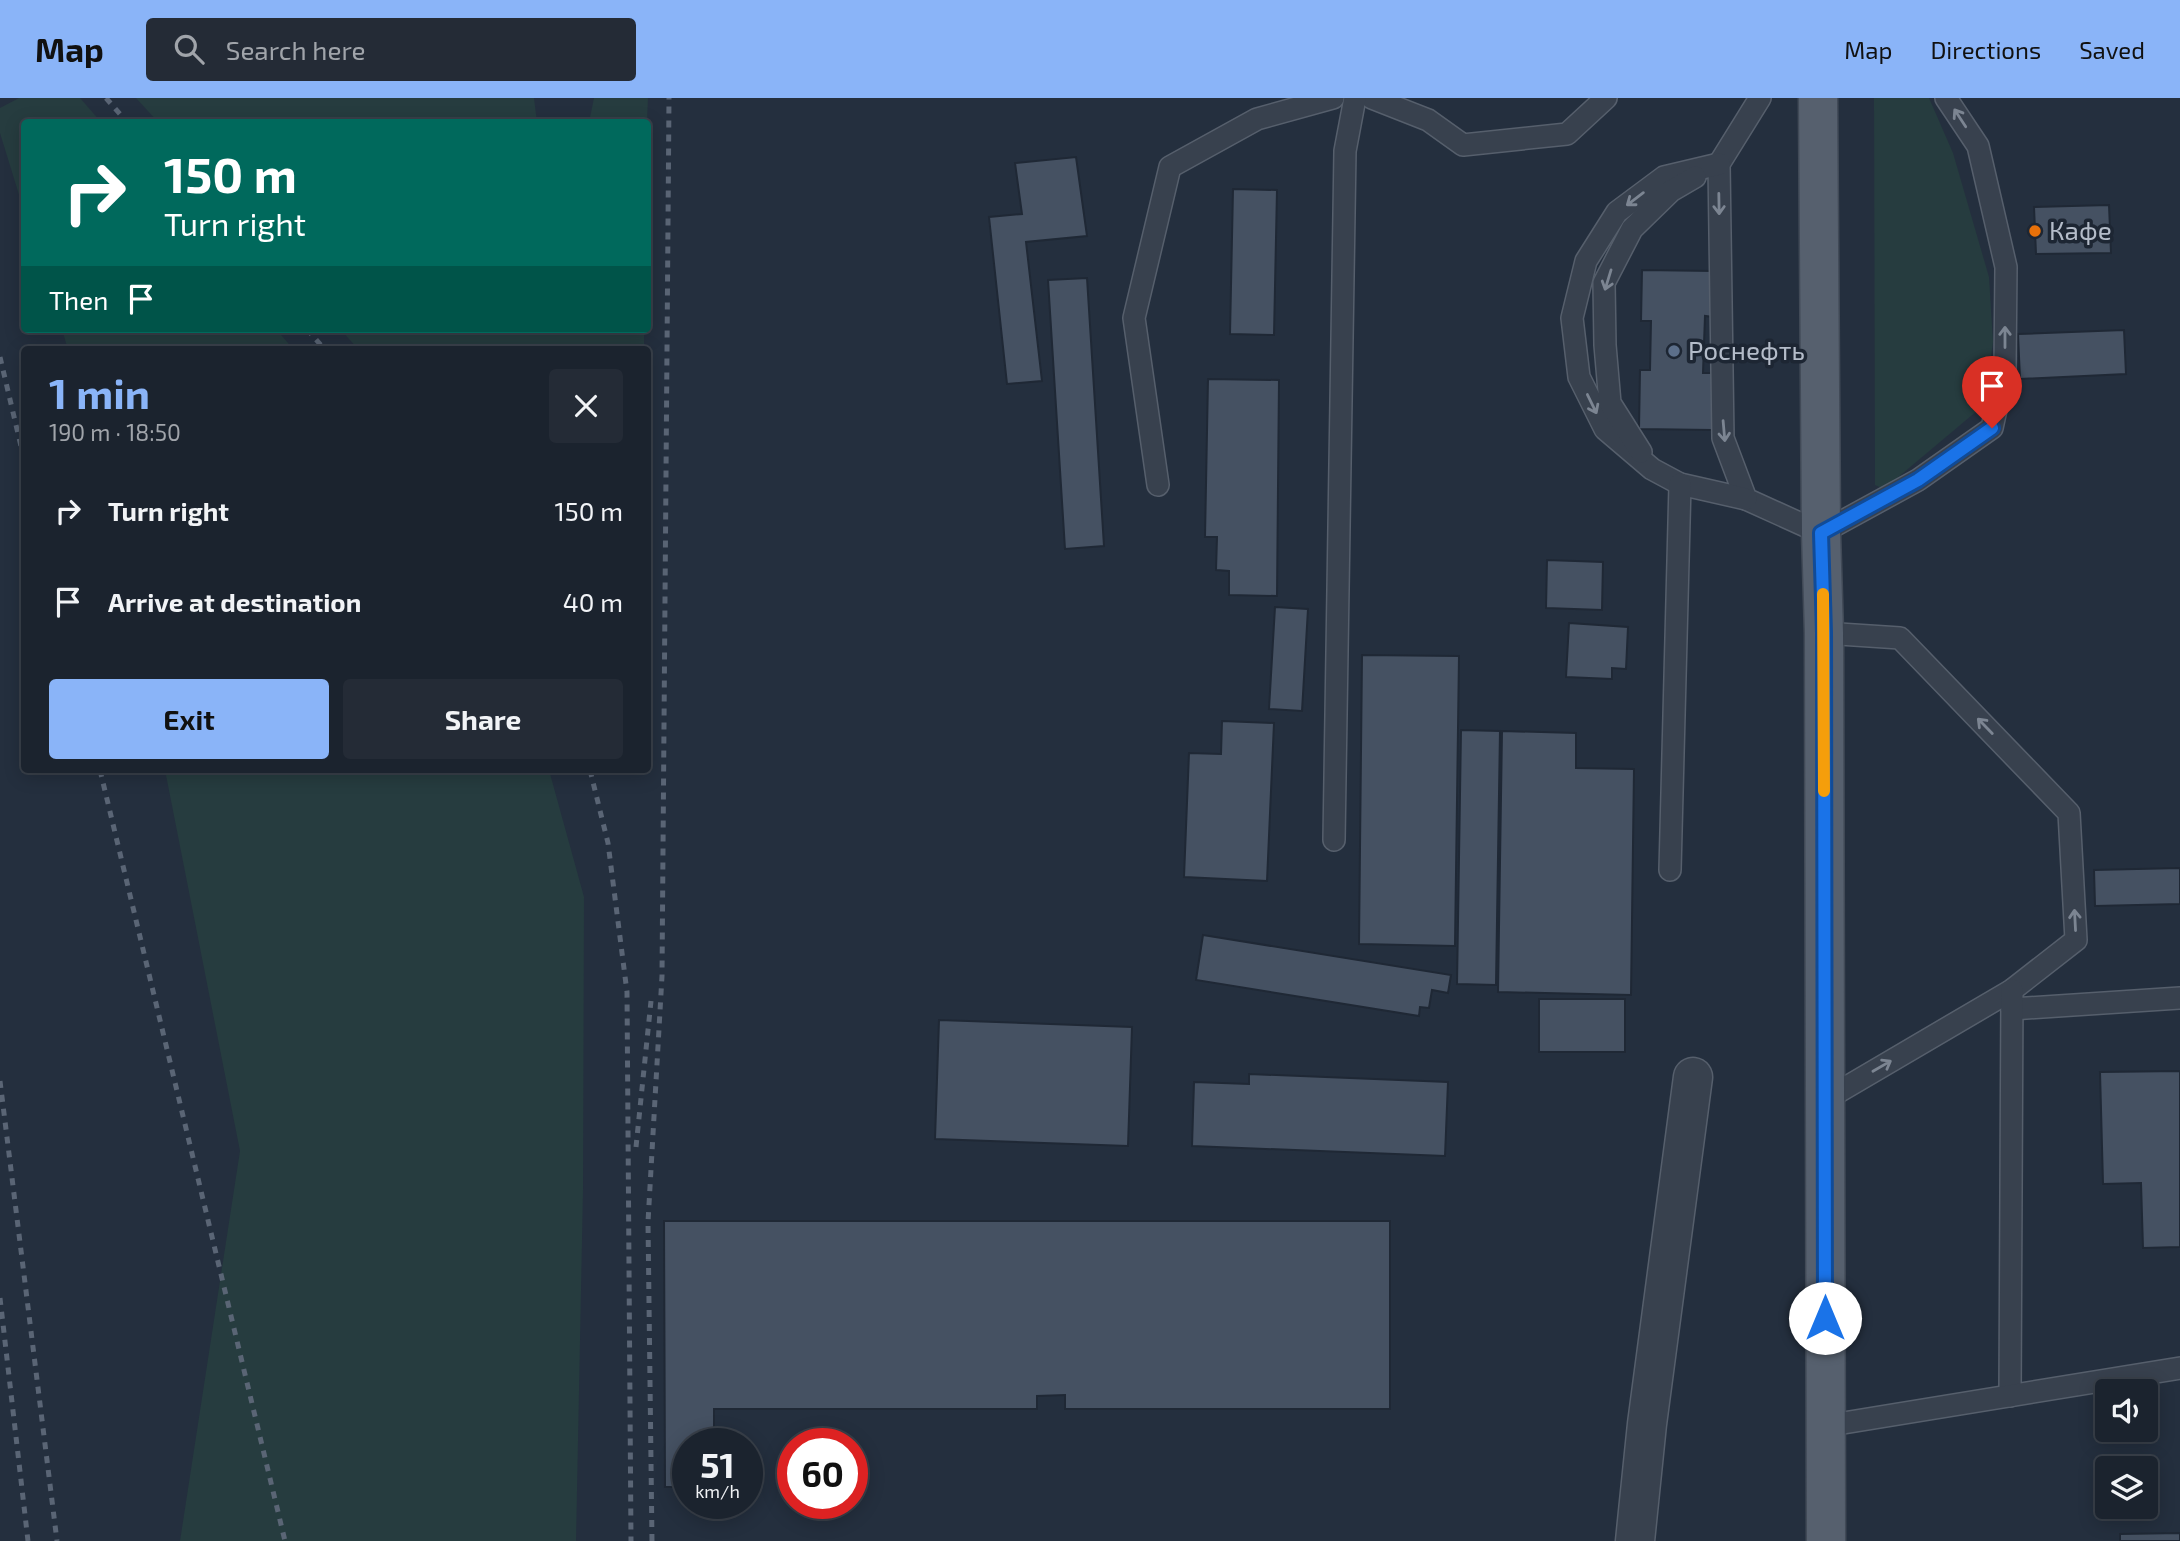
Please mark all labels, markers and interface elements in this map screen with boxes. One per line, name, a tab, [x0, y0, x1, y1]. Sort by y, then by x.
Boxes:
search box	[146, 18, 636, 81]
text: Map	[35, 29, 104, 69]
icon: search	[170, 30, 208, 68]
text: Search here	[226, 34, 365, 65]
text: Map	[1844, 35, 1892, 64]
text: Directions	[1930, 35, 2041, 64]
text: Saved	[2079, 35, 2145, 64]
one-way arrow	[1952, 109, 1966, 129]
text: 150 m	[164, 144, 297, 203]
icon: right	[49, 147, 140, 238]
one-way arrow	[1626, 192, 1645, 206]
one-way arrow	[1713, 192, 1726, 215]
text: Turn right	[164, 204, 306, 242]
place label: Кафе	[2049, 214, 2112, 245]
marker: Кафе	[2027, 223, 2043, 239]
one-way arrow	[1600, 269, 1613, 291]
icon: arrive	[122, 280, 160, 318]
text: Then	[49, 284, 108, 315]
one-way arrow	[1998, 326, 2012, 349]
place label: Роснефть	[1688, 334, 1805, 365]
marker: Роснефть	[1666, 343, 1682, 359]
pin	[1962, 356, 2022, 428]
text: 1 min	[49, 367, 150, 417]
icon: arrive	[1973, 367, 2011, 405]
button: close	[549, 369, 623, 443]
one-way arrow	[1585, 393, 1599, 414]
text: 190 m · 18:50	[49, 418, 181, 446]
one-way arrow	[1718, 419, 1731, 442]
icon: right	[49, 492, 87, 530]
text: Turn right	[108, 495, 229, 526]
text: 150 m	[554, 495, 623, 526]
icon: arrive	[49, 583, 87, 621]
text: Arrive at destination	[108, 586, 361, 617]
text: 40 m	[563, 586, 623, 617]
button: Exit	[49, 679, 329, 759]
button: Share	[343, 679, 623, 759]
one-way arrow	[1977, 718, 1994, 735]
one-way arrow	[2068, 909, 2081, 931]
one-way arrow	[1872, 1059, 1892, 1073]
position arrow	[1788, 1281, 1862, 1355]
map controls	[2095, 1379, 2158, 1519]
button: sound	[2095, 1379, 2158, 1442]
speed limit sign: 60	[777, 1428, 868, 1519]
text: 51	[700, 1443, 735, 1485]
button: layers	[2095, 1456, 2158, 1519]
text: km/h	[695, 1480, 740, 1502]

